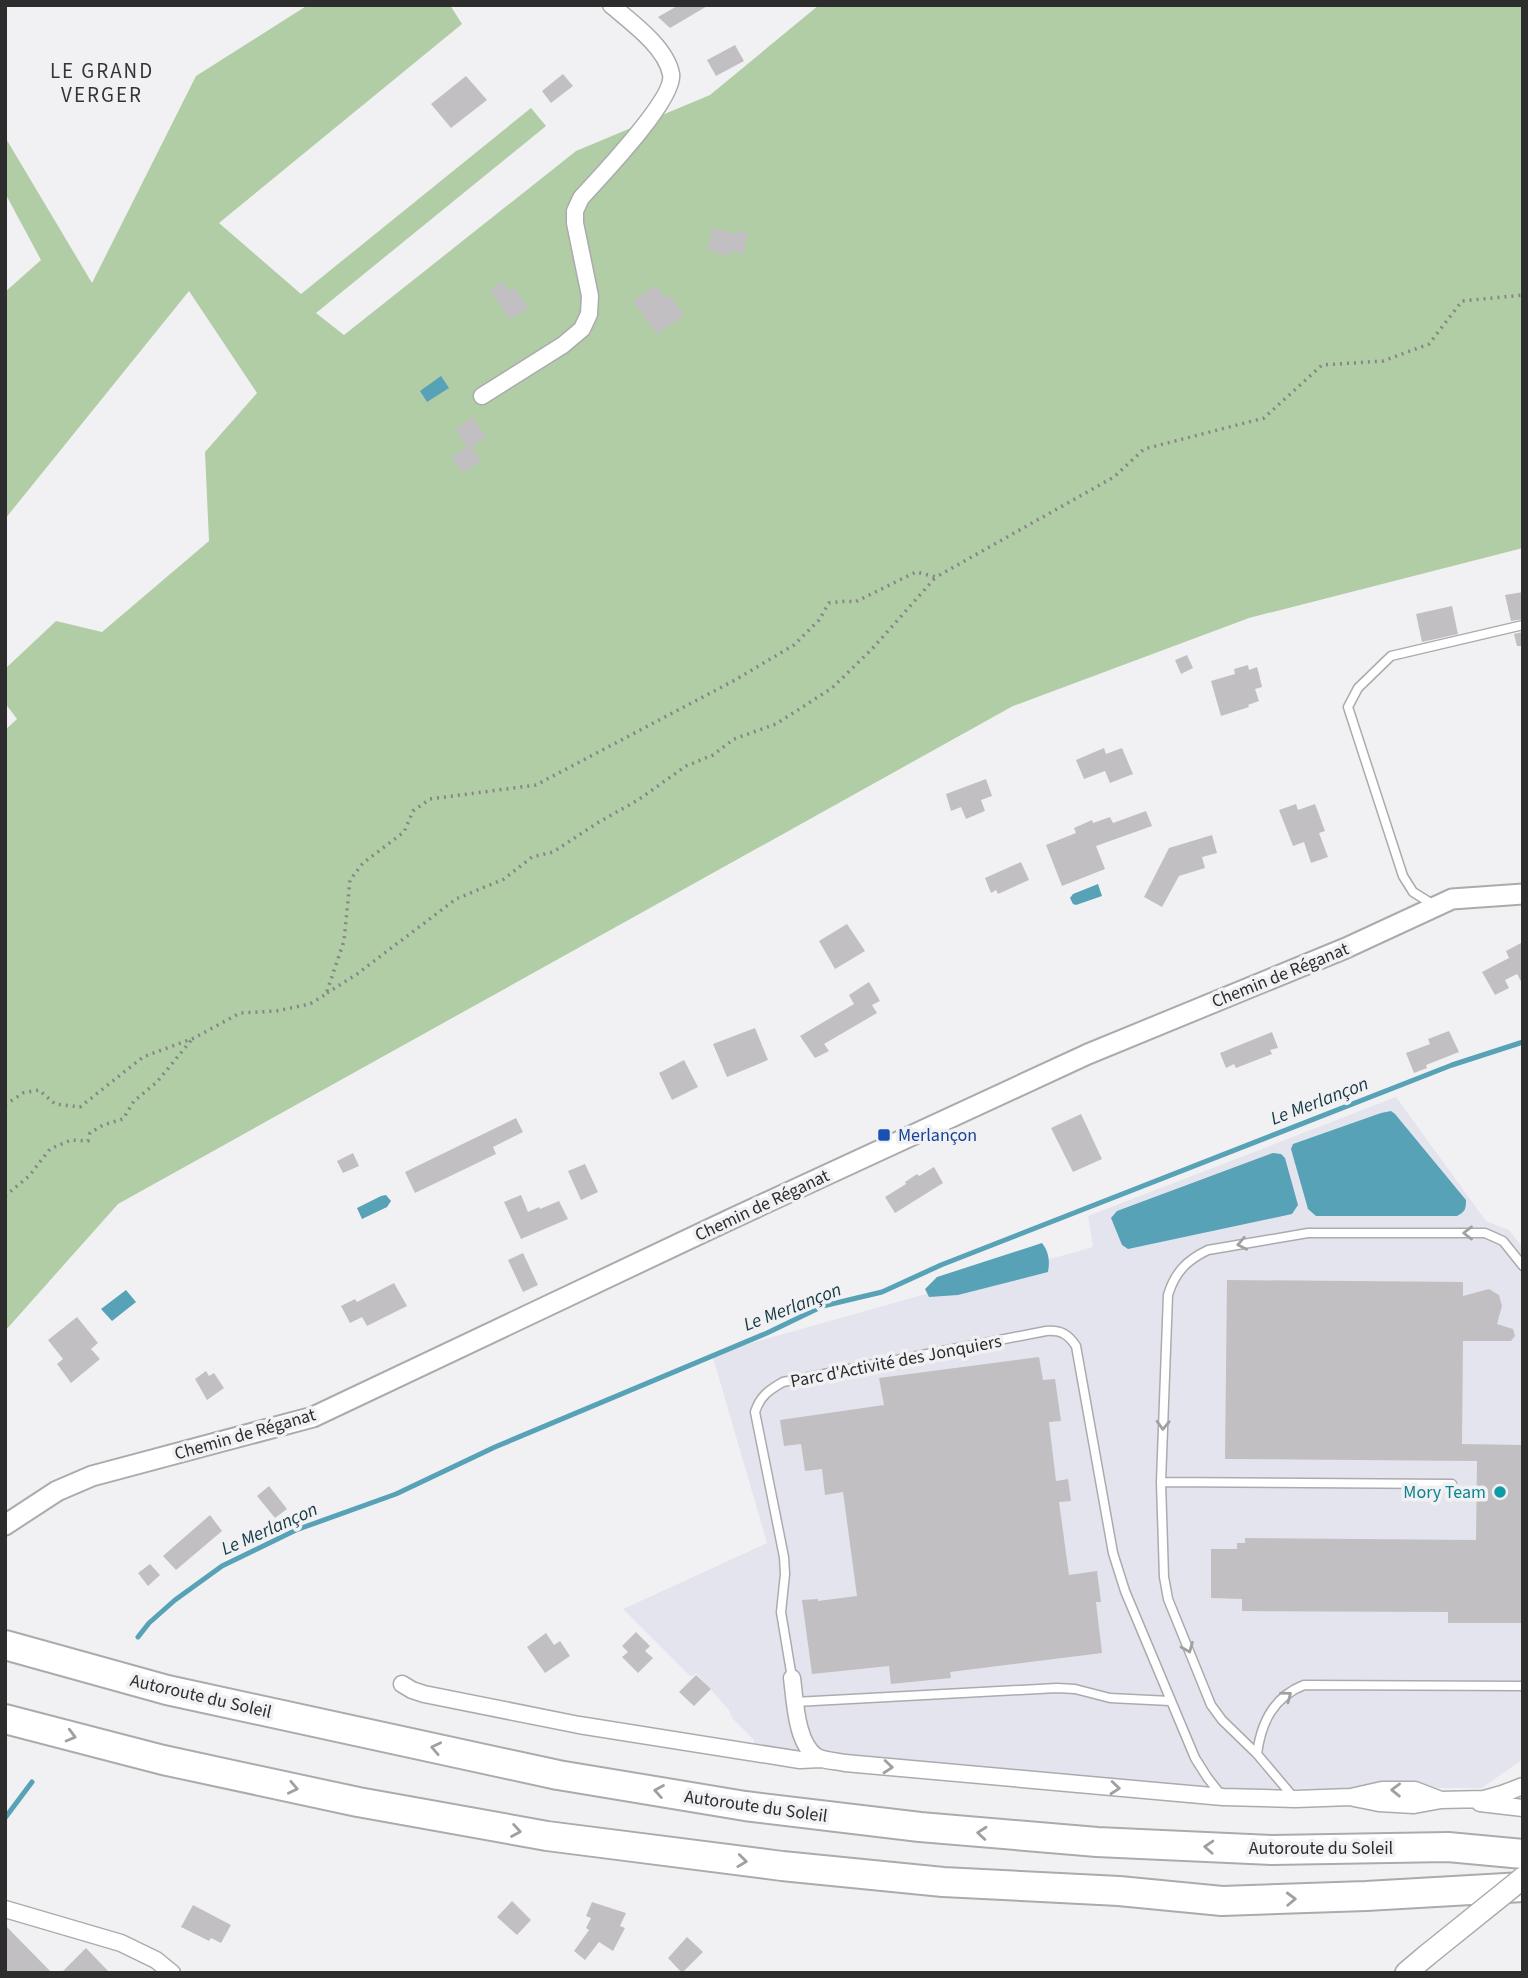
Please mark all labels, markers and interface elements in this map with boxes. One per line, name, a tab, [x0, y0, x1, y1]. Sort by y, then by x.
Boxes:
district label: LE GRAND VERGER	[50, 56, 154, 110]
street label: Chemin de Réganat	[1208, 937, 1352, 1014]
water label: Le Merlançon	[1267, 1070, 1373, 1132]
place label: Merlançon	[898, 1123, 977, 1148]
marker: Merlançon	[876, 1127, 892, 1143]
street label: Chemin de Réganat	[691, 1163, 834, 1248]
one-way arrow	[1462, 1225, 1473, 1241]
one-way arrow	[1236, 1235, 1248, 1250]
water label: Le Merlançon	[740, 1276, 846, 1338]
street label: Parc d'Activité des Jonquiers	[788, 1329, 1004, 1394]
street label: Chemin de Réganat	[172, 1402, 319, 1467]
one-way arrow	[1156, 1420, 1171, 1431]
place label: Mory Team	[1403, 1480, 1486, 1505]
marker: Mory Team	[1492, 1484, 1508, 1500]
water label: Le Merlançon	[217, 1496, 322, 1563]
one-way arrow	[1180, 1642, 1194, 1654]
street label: Autoroute du Soleil	[128, 1668, 274, 1725]
one-way arrow	[1279, 1691, 1291, 1704]
one-way arrow	[65, 1728, 77, 1743]
one-way arrow	[430, 1741, 442, 1756]
one-way arrow	[883, 1759, 894, 1774]
one-way arrow	[287, 1780, 299, 1795]
one-way arrow	[1109, 1780, 1121, 1795]
one-way arrow	[1391, 1782, 1401, 1798]
street label: Autoroute du Soleil	[683, 1784, 829, 1829]
one-way arrow	[653, 1785, 665, 1800]
one-way arrow	[510, 1822, 522, 1837]
one-way arrow	[976, 1826, 987, 1841]
street label: Autoroute du Soleil	[1249, 1836, 1393, 1861]
one-way arrow	[1203, 1840, 1214, 1855]
one-way arrow	[736, 1853, 748, 1868]
one-way arrow	[1285, 1891, 1296, 1906]

